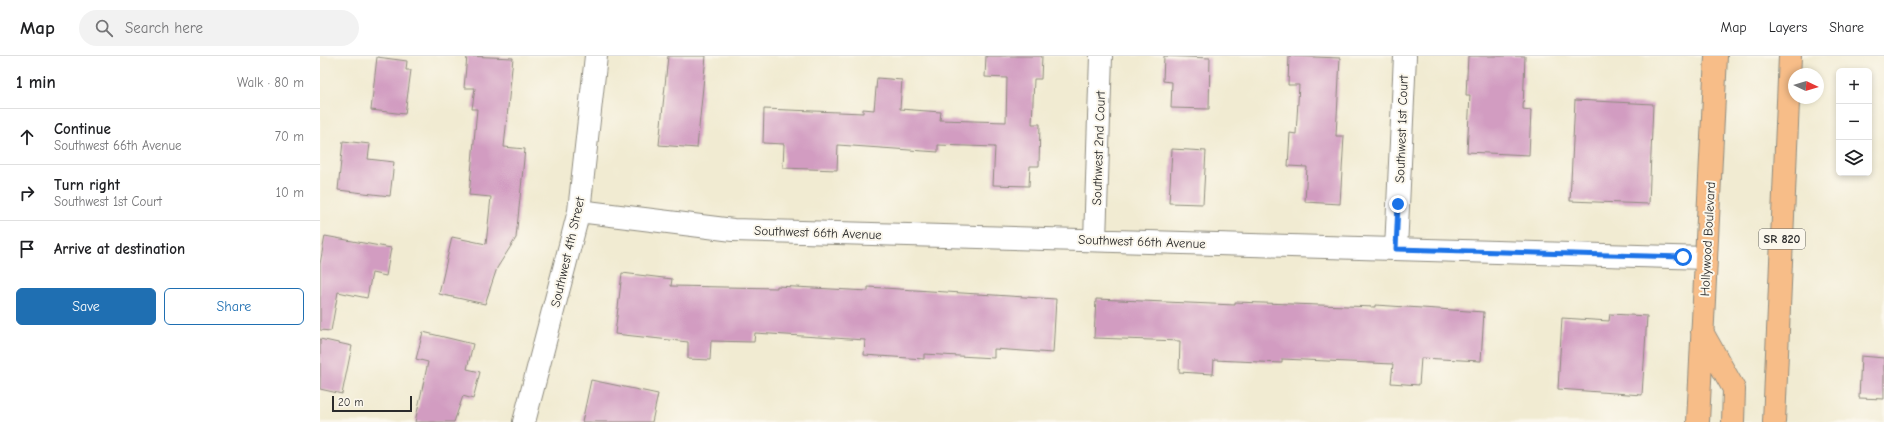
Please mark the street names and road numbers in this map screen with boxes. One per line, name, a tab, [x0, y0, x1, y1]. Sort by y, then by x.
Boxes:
street label: Southwest 1st Court	[1392, 74, 1411, 183]
street label: Southwest 2nd Court	[1089, 89, 1108, 206]
street label: Hollywood Boulevard	[1697, 181, 1718, 297]
street label: Southwest 4th Street	[547, 194, 588, 309]
street label: Southwest 66th Avenue	[754, 223, 882, 242]
road number: SR 820	[1759, 229, 1805, 249]
street label: Southwest 66th Avenue	[1078, 232, 1206, 251]

